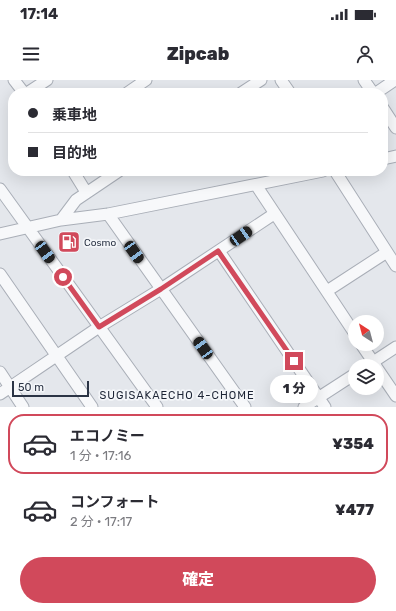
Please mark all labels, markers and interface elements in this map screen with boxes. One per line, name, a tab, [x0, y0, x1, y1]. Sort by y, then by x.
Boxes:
text: 17:14	[20, 5, 58, 23]
icon: menu	[20, 43, 42, 65]
text: Zipcab	[167, 43, 229, 65]
icon: person	[354, 43, 376, 65]
text: 乗車地	[52, 106, 97, 124]
text: 目的地	[52, 144, 97, 162]
car	[228, 224, 254, 248]
fuel station icon: Cosmo	[56, 229, 82, 255]
place label: Cosmo	[84, 237, 116, 249]
car	[33, 239, 57, 265]
car	[122, 239, 146, 265]
route start	[54, 268, 72, 286]
north arrow	[348, 315, 384, 351]
map controls	[348, 315, 384, 395]
car	[191, 335, 215, 361]
route end	[285, 352, 303, 370]
button: layers	[348, 359, 384, 395]
callout: 1 分	[270, 375, 318, 403]
scale bar	[12, 379, 89, 398]
text: 50 m	[18, 381, 44, 394]
text: 1 分	[283, 381, 305, 396]
district label: SUGISAKAECHO 4-CHOME	[99, 389, 255, 402]
icon: car	[22, 426, 58, 462]
text: エコノミー	[70, 427, 145, 445]
text: ¥354	[332, 435, 374, 453]
text: 1 分 · 17:16	[70, 448, 131, 463]
icon: car	[22, 492, 58, 528]
text: コンフォート	[70, 493, 160, 511]
text: ¥477	[335, 501, 374, 519]
text: 2 分 · 17:17	[70, 514, 132, 529]
button: 確定	[20, 557, 376, 603]

